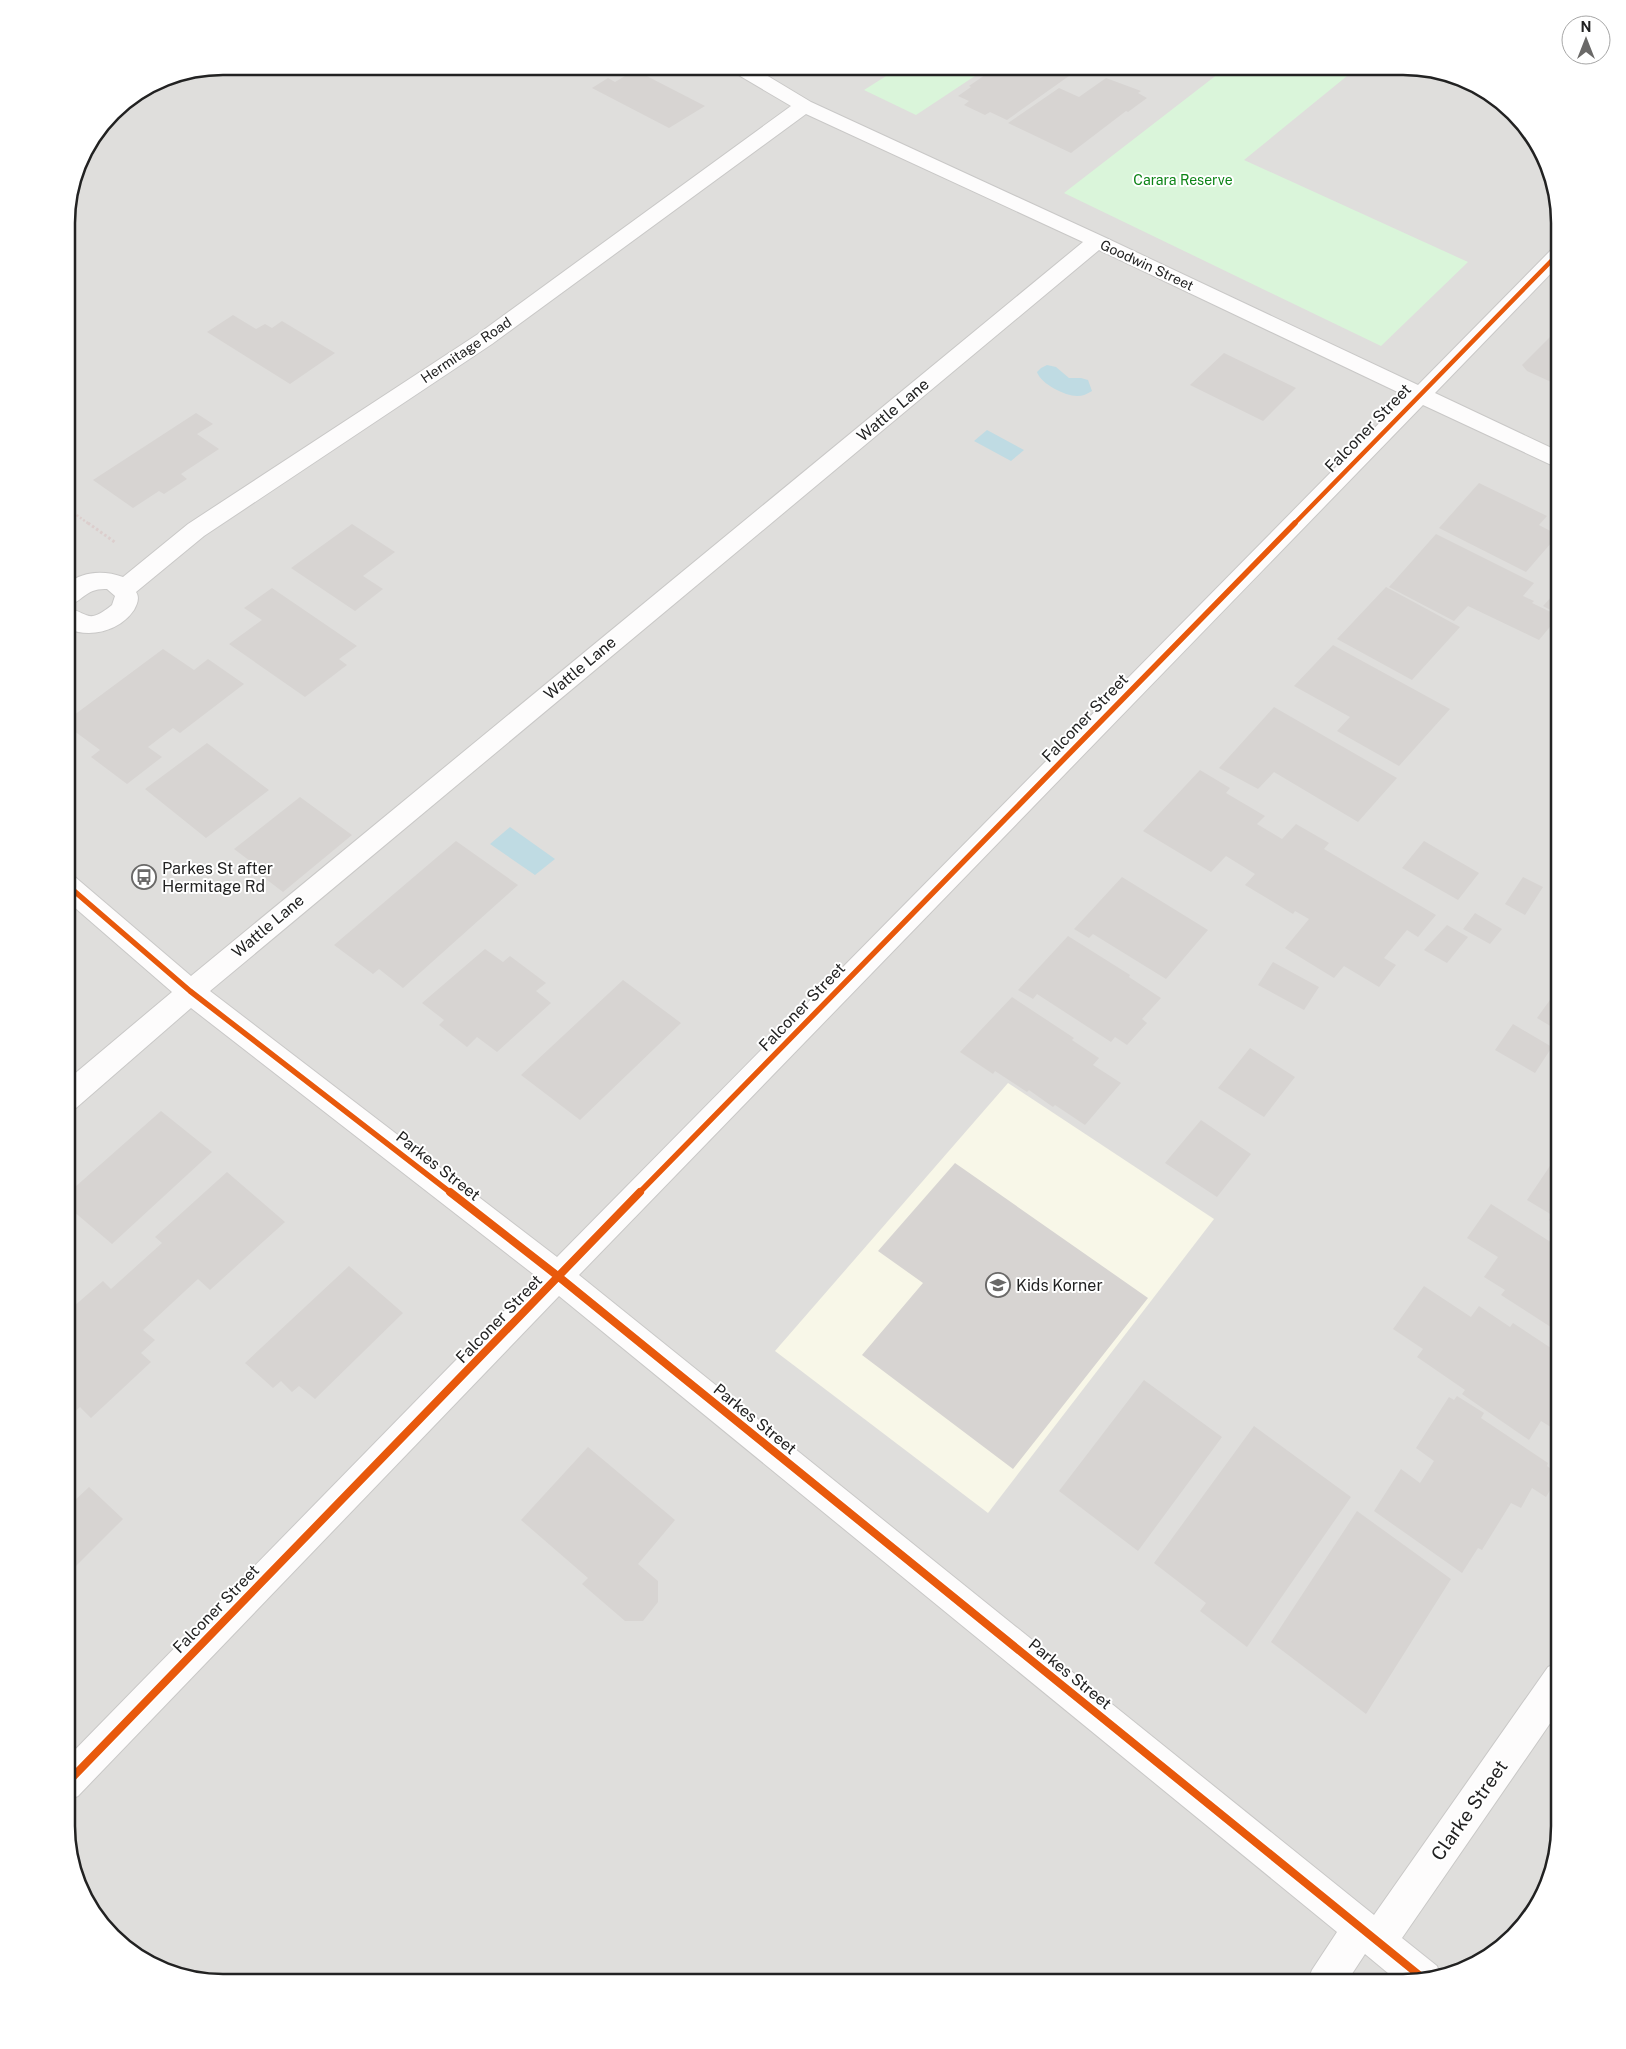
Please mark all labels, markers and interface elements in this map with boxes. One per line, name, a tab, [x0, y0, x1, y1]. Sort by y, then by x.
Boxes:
north arrow	[1561, 15, 1611, 65]
text: N	[1581, 19, 1591, 35]
park label: Carara Reserve	[1133, 172, 1233, 188]
street label: Goodwin Street	[1098, 236, 1196, 294]
street label: Hermitage Road	[418, 314, 514, 386]
street label: Wattle Lane	[853, 374, 933, 446]
street label: Falconer Street	[1321, 380, 1415, 476]
street label: Wattle Lane	[540, 632, 620, 704]
street label: Falconer Street	[1038, 670, 1132, 766]
place label: Parkes St after Hermitage Rd	[162, 859, 273, 896]
bus stop icon: Parkes St after Hermitage Rd	[131, 864, 157, 890]
street label: Wattle Lane	[228, 890, 308, 962]
street label: Falconer Street	[755, 959, 849, 1055]
street label: Parkes Street	[392, 1127, 484, 1205]
street label: Falconer Street	[452, 1271, 546, 1367]
school or university icon: Kids Korner	[985, 1272, 1011, 1298]
place label: Kids Korner	[1016, 1276, 1103, 1295]
street label: Parkes Street	[710, 1380, 800, 1458]
street label: Falconer Street	[169, 1561, 263, 1657]
street label: Parkes Street	[1025, 1635, 1115, 1713]
street label: Clarke Street	[1426, 1756, 1512, 1864]

